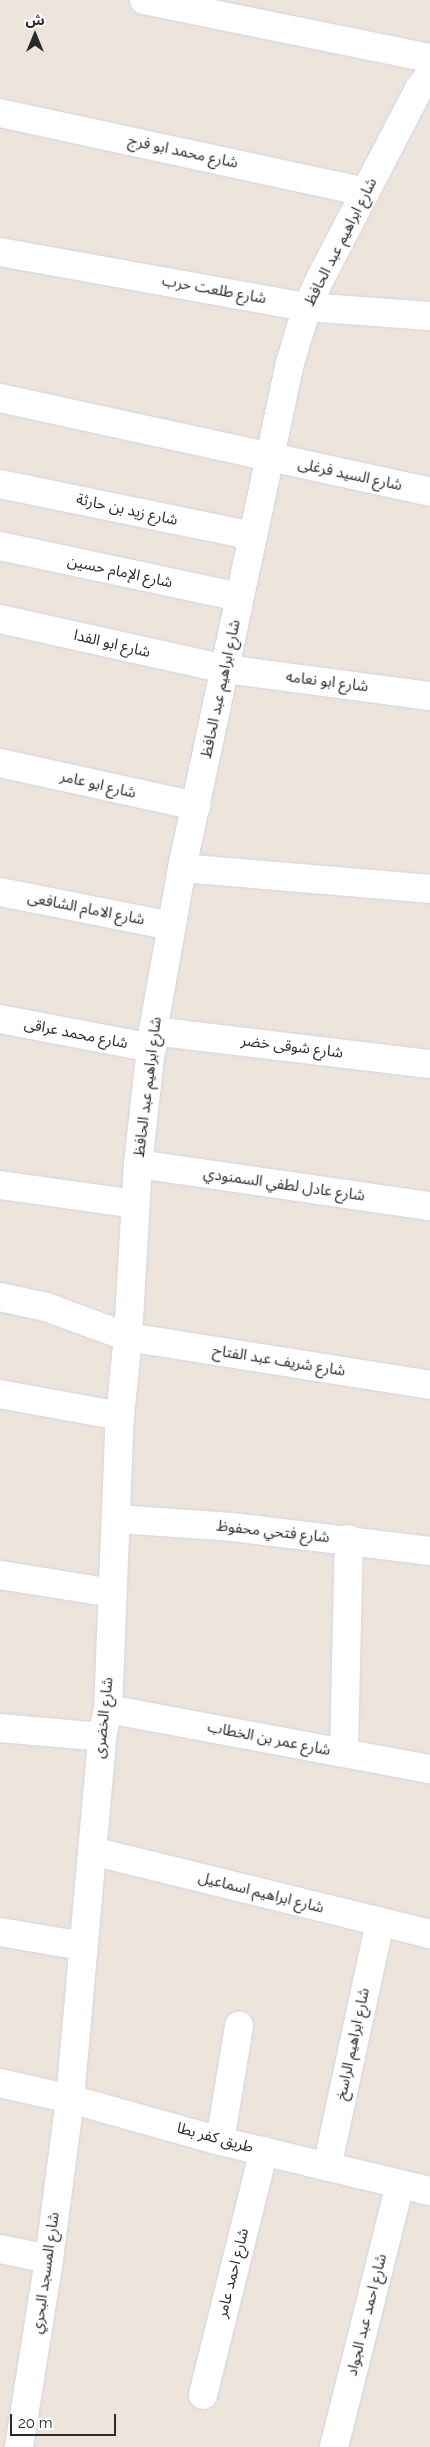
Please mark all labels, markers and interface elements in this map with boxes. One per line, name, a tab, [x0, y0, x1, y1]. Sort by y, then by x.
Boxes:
north arrow	[10, 10, 60, 60]
text: ش	[25, 12, 45, 28]
street label: شارع محمد ابو فرج	[126, 132, 240, 172]
street label: شارع ابراهيم عبد الحافظ	[301, 175, 381, 309]
street label: شارع طلعت حرب	[161, 272, 267, 308]
street label: شارع السيد فرغلى	[296, 455, 404, 495]
street label: شارع زيد بن حارثة	[75, 490, 179, 530]
street label: شارع الإمام حسين	[66, 552, 174, 592]
street label: شارع ابراهيم عبد الحافظ	[198, 618, 244, 760]
street label: شارع ابو الفدا	[72, 626, 152, 662]
street label: شارع ابو نعامه	[285, 668, 369, 696]
street label: شارع ابو عامر	[58, 768, 138, 802]
street label: شارع الامام الشافعى	[26, 889, 146, 929]
street label: شارع محمد عراقى	[23, 1015, 129, 1053]
street label: شارع ابراهيم عبد الحافظ	[130, 1016, 166, 1158]
street label: شارع شوقى خضر	[240, 1032, 344, 1062]
street label: شارع عادل لطفي السمنودي	[202, 1165, 366, 1205]
street label: شارع شريف عبد الفتاح	[211, 1342, 347, 1380]
street label: شارع فتحي محفوظ	[216, 1517, 330, 1547]
street label: شارع الخضرى	[91, 1676, 117, 1760]
street label: شارع عمر بن الخطاب	[206, 1718, 332, 1760]
street label: شارع ابراهيم اسماعيل	[196, 1869, 326, 1917]
street label: شارع ابراهيم الراسخ	[332, 1986, 374, 2102]
street label: طريق كفر بطا	[175, 2119, 255, 2157]
street label: شارع المسجد البحري	[29, 2211, 63, 2335]
street label: شارع احمد عامر	[213, 2226, 253, 2320]
street label: شارع احمد عبد الجواد	[343, 2252, 391, 2378]
scale bar	[12, 2404, 119, 2436]
text: 20 m	[18, 2414, 53, 2432]

